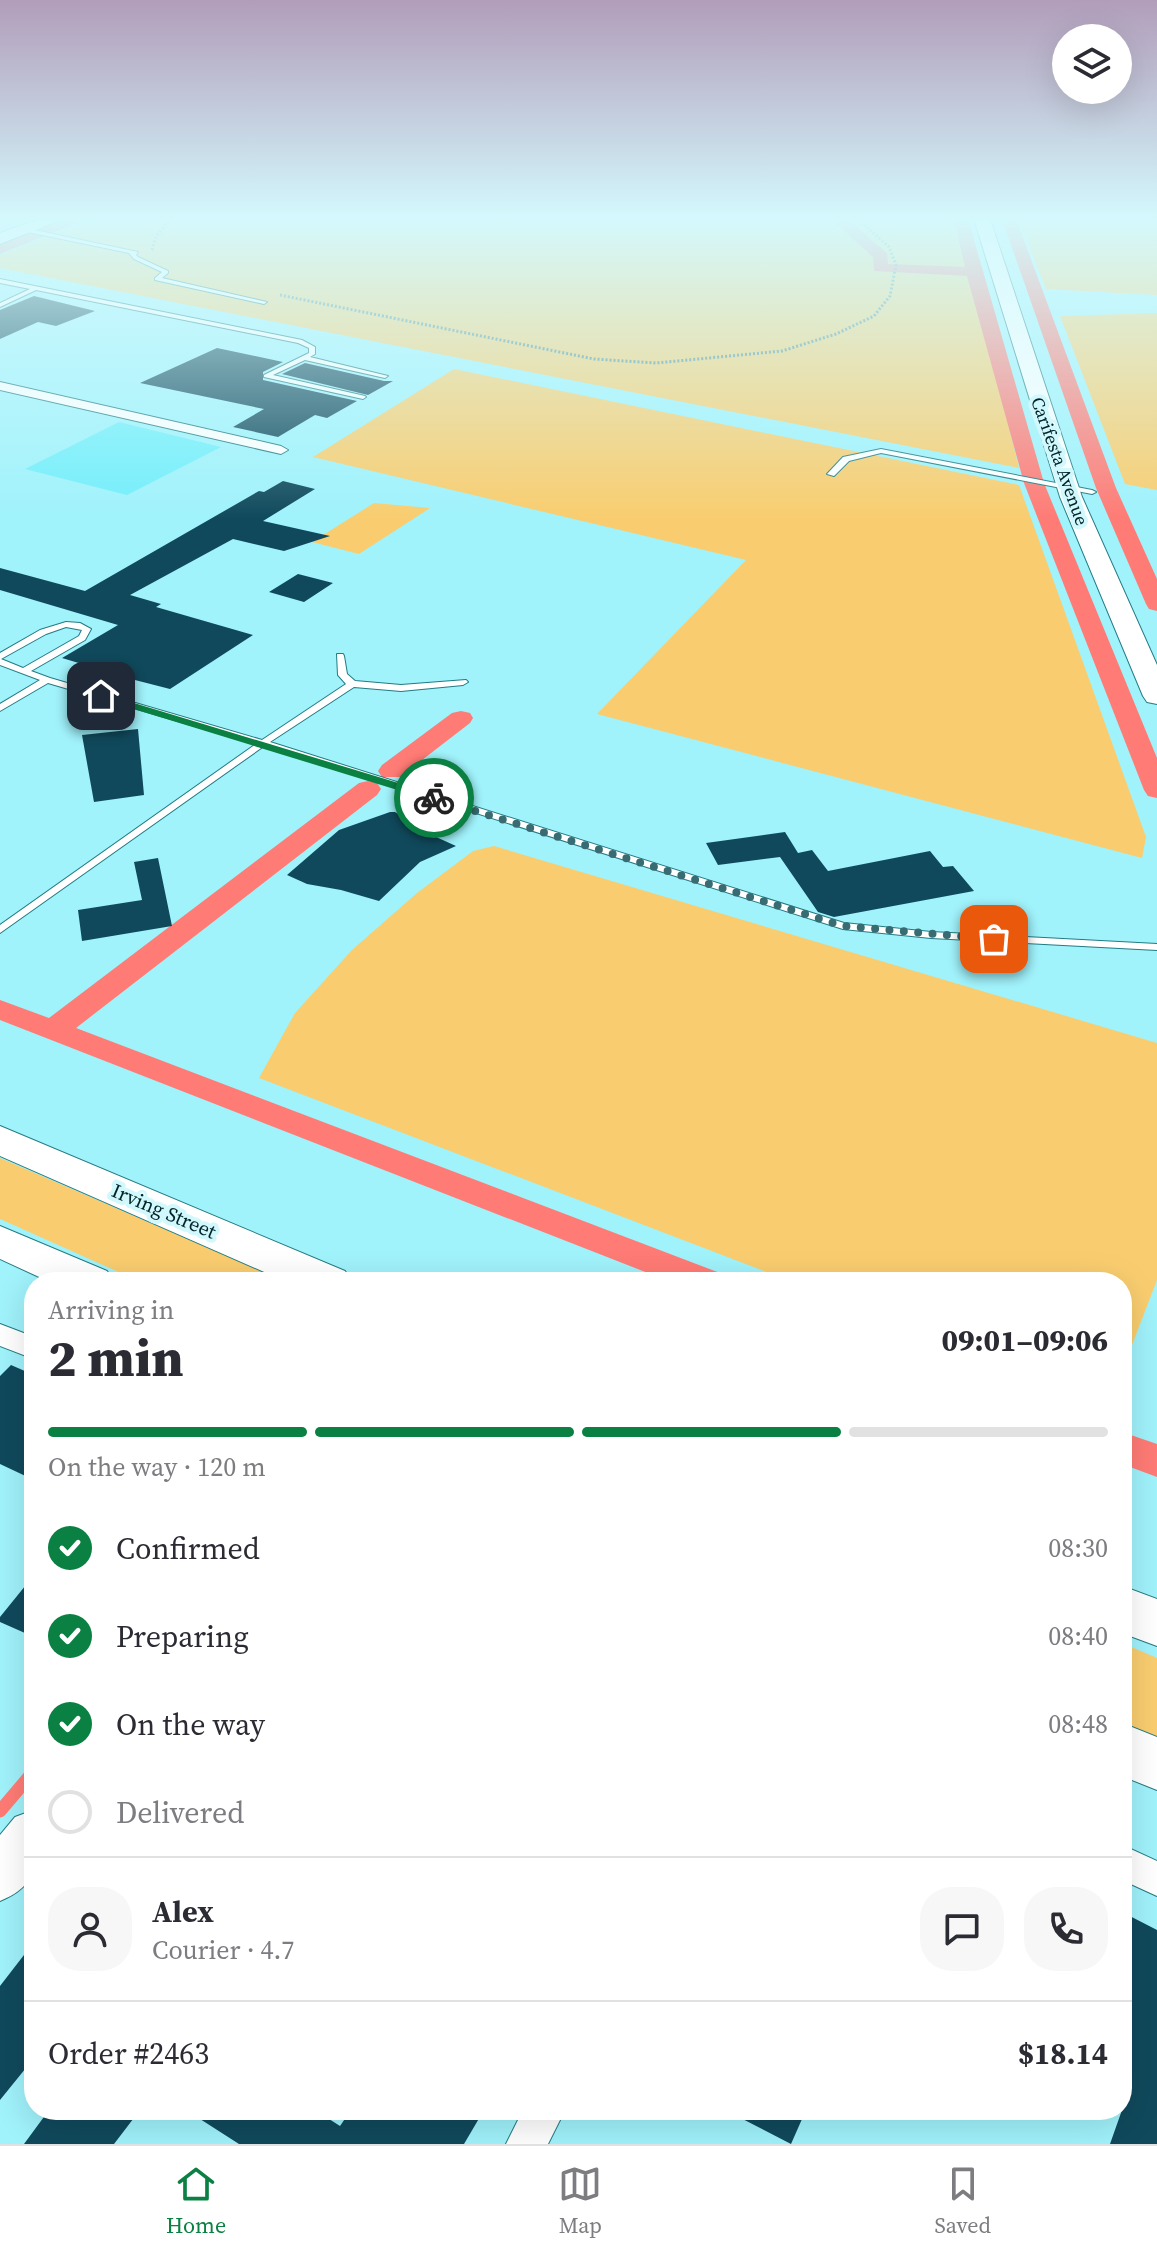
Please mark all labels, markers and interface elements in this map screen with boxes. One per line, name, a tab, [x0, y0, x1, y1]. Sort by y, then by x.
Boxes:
map controls	[1052, 24, 1132, 104]
button: layers	[1052, 24, 1132, 104]
street label: Carifesta Avenue	[1025, 393, 1095, 529]
pin	[67, 662, 135, 730]
icon: home	[79, 674, 123, 718]
courier	[394, 758, 474, 838]
icon: bike	[412, 776, 456, 820]
pin	[960, 905, 1028, 973]
icon: bag	[972, 917, 1016, 961]
street label: Irving Street	[107, 1176, 221, 1246]
text: Arriving in	[48, 1292, 174, 1328]
text: 09:01–09:06	[941, 1320, 1108, 1361]
text: 2 min	[48, 1322, 184, 1393]
text: On the way · 120 m	[48, 1449, 266, 1485]
icon: check	[48, 1526, 92, 1570]
text: Confirmed	[116, 1528, 260, 1569]
text: 08:30	[1048, 1530, 1108, 1566]
icon: check	[48, 1614, 92, 1658]
text: Preparing	[116, 1616, 249, 1657]
text: 08:40	[1048, 1618, 1108, 1654]
icon: check	[48, 1702, 92, 1746]
text: On the way	[116, 1704, 265, 1745]
text: 08:48	[1048, 1706, 1108, 1742]
text: Delivered	[116, 1792, 244, 1833]
button: person	[48, 1887, 132, 1971]
button: chat	[920, 1887, 1004, 1971]
button: phone	[1024, 1887, 1108, 1971]
text: Alex	[152, 1891, 214, 1932]
text: Courier · 4.7	[152, 1932, 294, 1968]
text: Order #2463	[48, 2033, 209, 2074]
text: $18.14	[1018, 2033, 1108, 2074]
tab: Home	[166, 2162, 226, 2240]
tab: Map	[558, 2162, 602, 2240]
tab: Saved	[935, 2162, 991, 2240]

